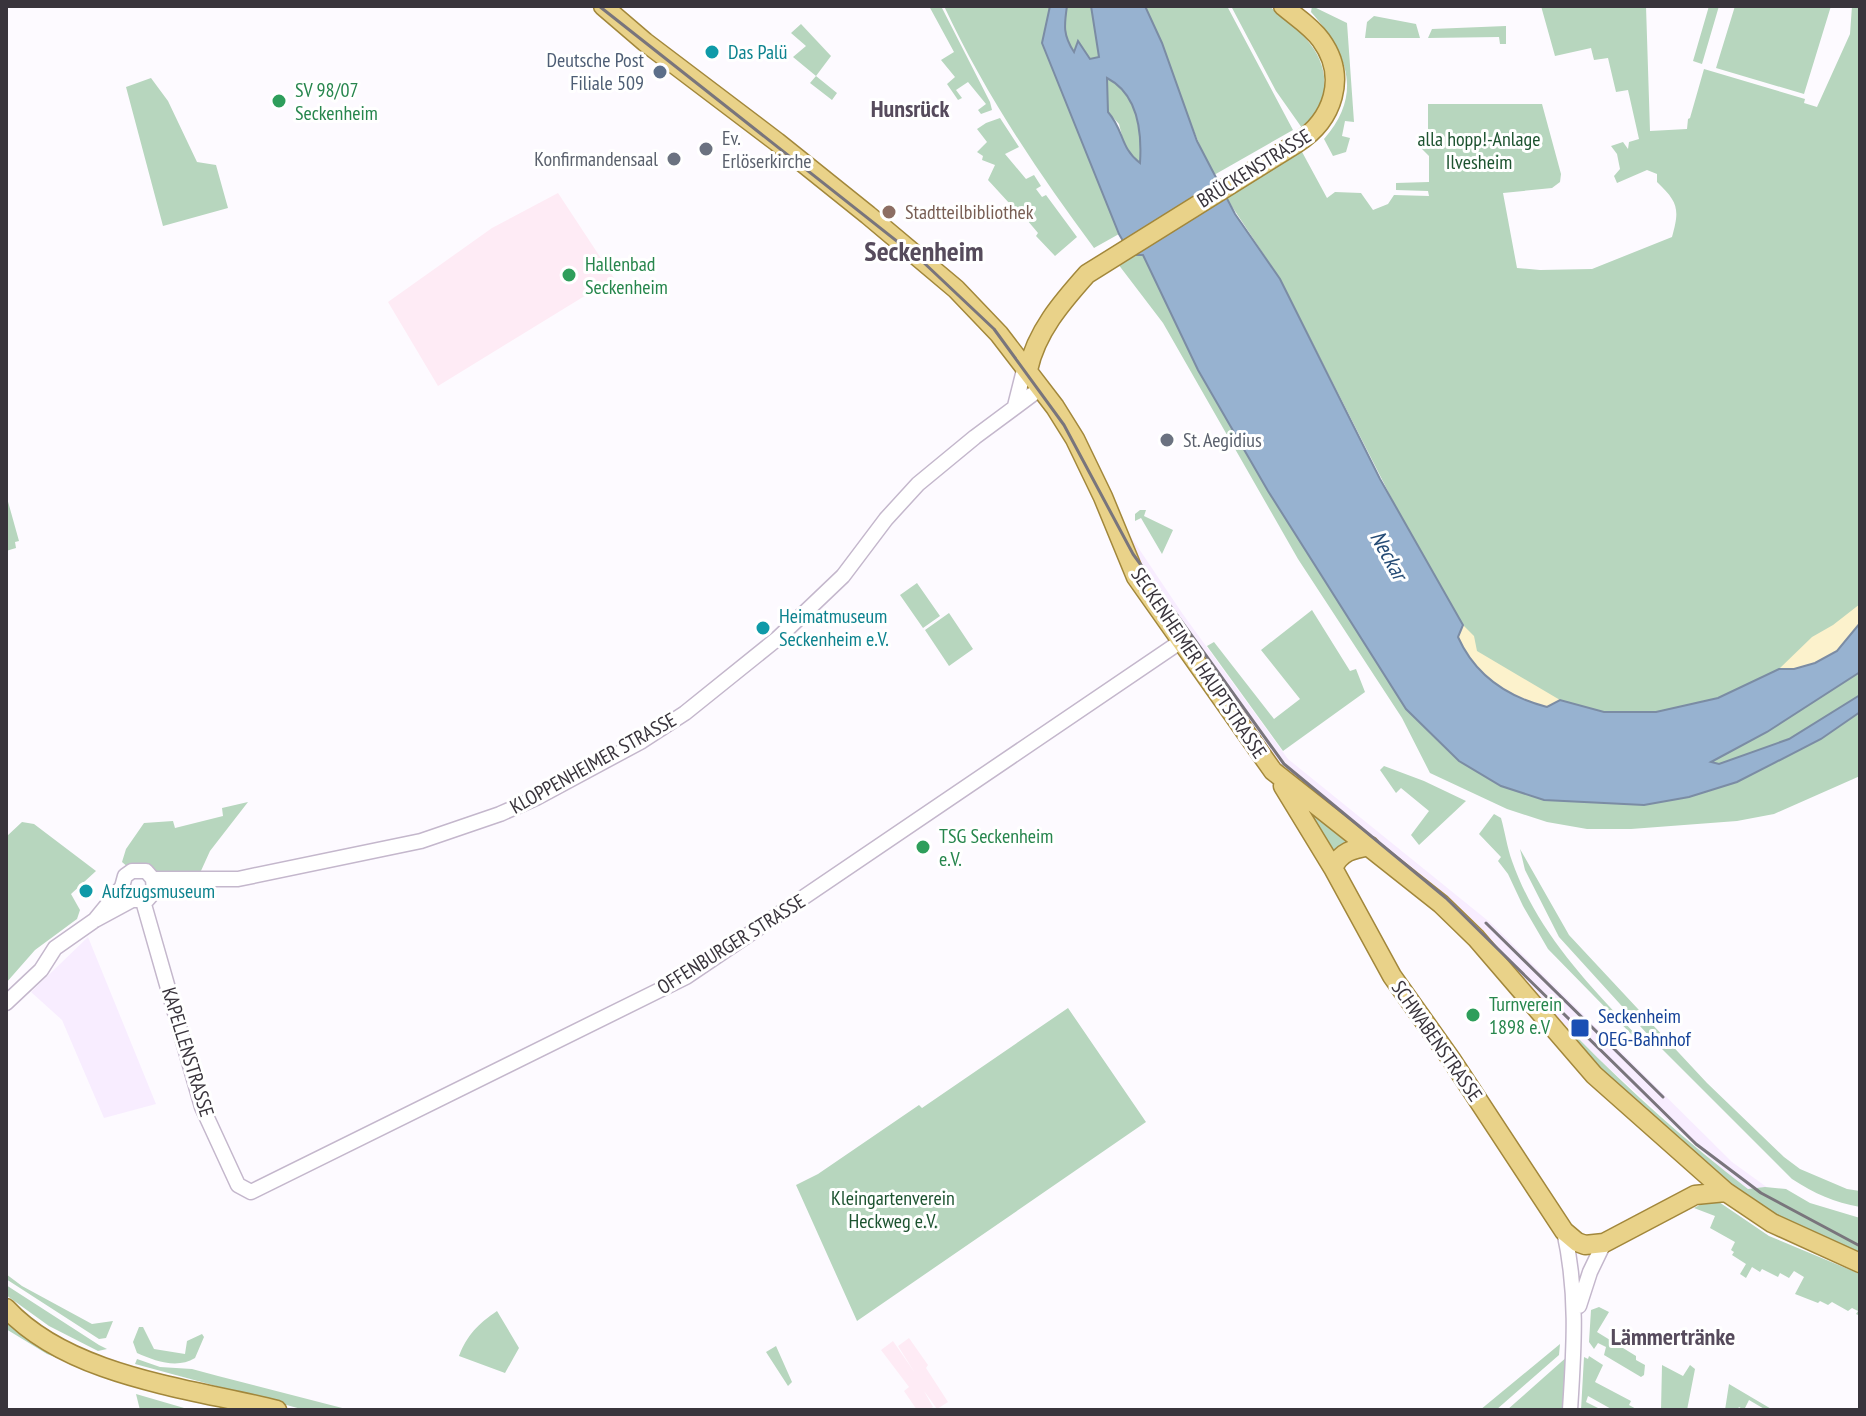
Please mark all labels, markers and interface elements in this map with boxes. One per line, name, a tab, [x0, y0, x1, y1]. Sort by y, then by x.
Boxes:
place label: Das Palü	[728, 39, 787, 65]
marker: Das Palü	[703, 43, 721, 61]
place label: Deutsche Post Filiale 509	[547, 47, 644, 96]
marker: Deutsche Post Filiale 509	[651, 63, 669, 81]
place label: SV 98/07 Seckenheim	[295, 77, 378, 126]
marker: SV 98/07 Seckenheim	[270, 92, 288, 110]
district label: Hunsrück	[871, 93, 949, 124]
street label: BRÜCKENSTRASSE	[1192, 123, 1316, 213]
place label: Ev. Erlöserkirche	[722, 125, 812, 174]
park label: alla hopp!-Anlage Ilvesheim	[1418, 126, 1540, 175]
marker: Ev. Erlöserkirche	[697, 140, 715, 158]
place label: Konfirmandensaal	[534, 146, 658, 172]
marker: Konfirmandensaal	[665, 150, 683, 168]
place label: Stadtteilbibliothek	[905, 199, 1034, 225]
marker: Stadtteilbibliothek	[880, 203, 898, 221]
district label: Seckenheim	[864, 232, 984, 269]
place label: Hallenbad Seckenheim	[585, 251, 668, 300]
marker: Hallenbad Seckenheim	[560, 266, 578, 284]
place label: St. Aegidius	[1183, 427, 1262, 453]
marker: St. Aegidius	[1158, 431, 1176, 449]
water label: Neckar	[1364, 525, 1415, 587]
street label: SECKENHEIMER HAUPTSTRASSE	[1125, 563, 1273, 763]
place label: Heimatmuseum Seckenheim e.V.	[779, 603, 889, 652]
marker: Heimatmuseum Seckenheim e.V.	[754, 619, 772, 637]
street label: KLOPPENHEIMER STRASSE	[505, 706, 681, 820]
place label: TSG Seckenheim e.V.	[939, 823, 1053, 872]
marker: TSG Seckenheim e.V.	[914, 838, 932, 856]
place label: Aufzugsmuseum	[102, 878, 215, 904]
marker: Aufzugsmuseum	[77, 882, 95, 900]
street label: OFFENBURGER STRASSE	[652, 888, 810, 1000]
street label: SCHWABENSTRASSE	[1386, 976, 1488, 1106]
street label: KAPELLENSTRASSE	[156, 984, 220, 1120]
place label: Turnverein 1898 e.V	[1489, 991, 1562, 1040]
place label: Seckenheim OEG-Bahnhof	[1598, 1003, 1691, 1052]
marker: Turnverein 1898 e.V	[1464, 1006, 1482, 1024]
marker: Seckenheim OEG-Bahnhof	[1569, 1017, 1591, 1039]
park label: Kleingartenverein Heckweg e.V.	[831, 1185, 955, 1234]
district label: Lämmertränke	[1611, 1321, 1735, 1352]

